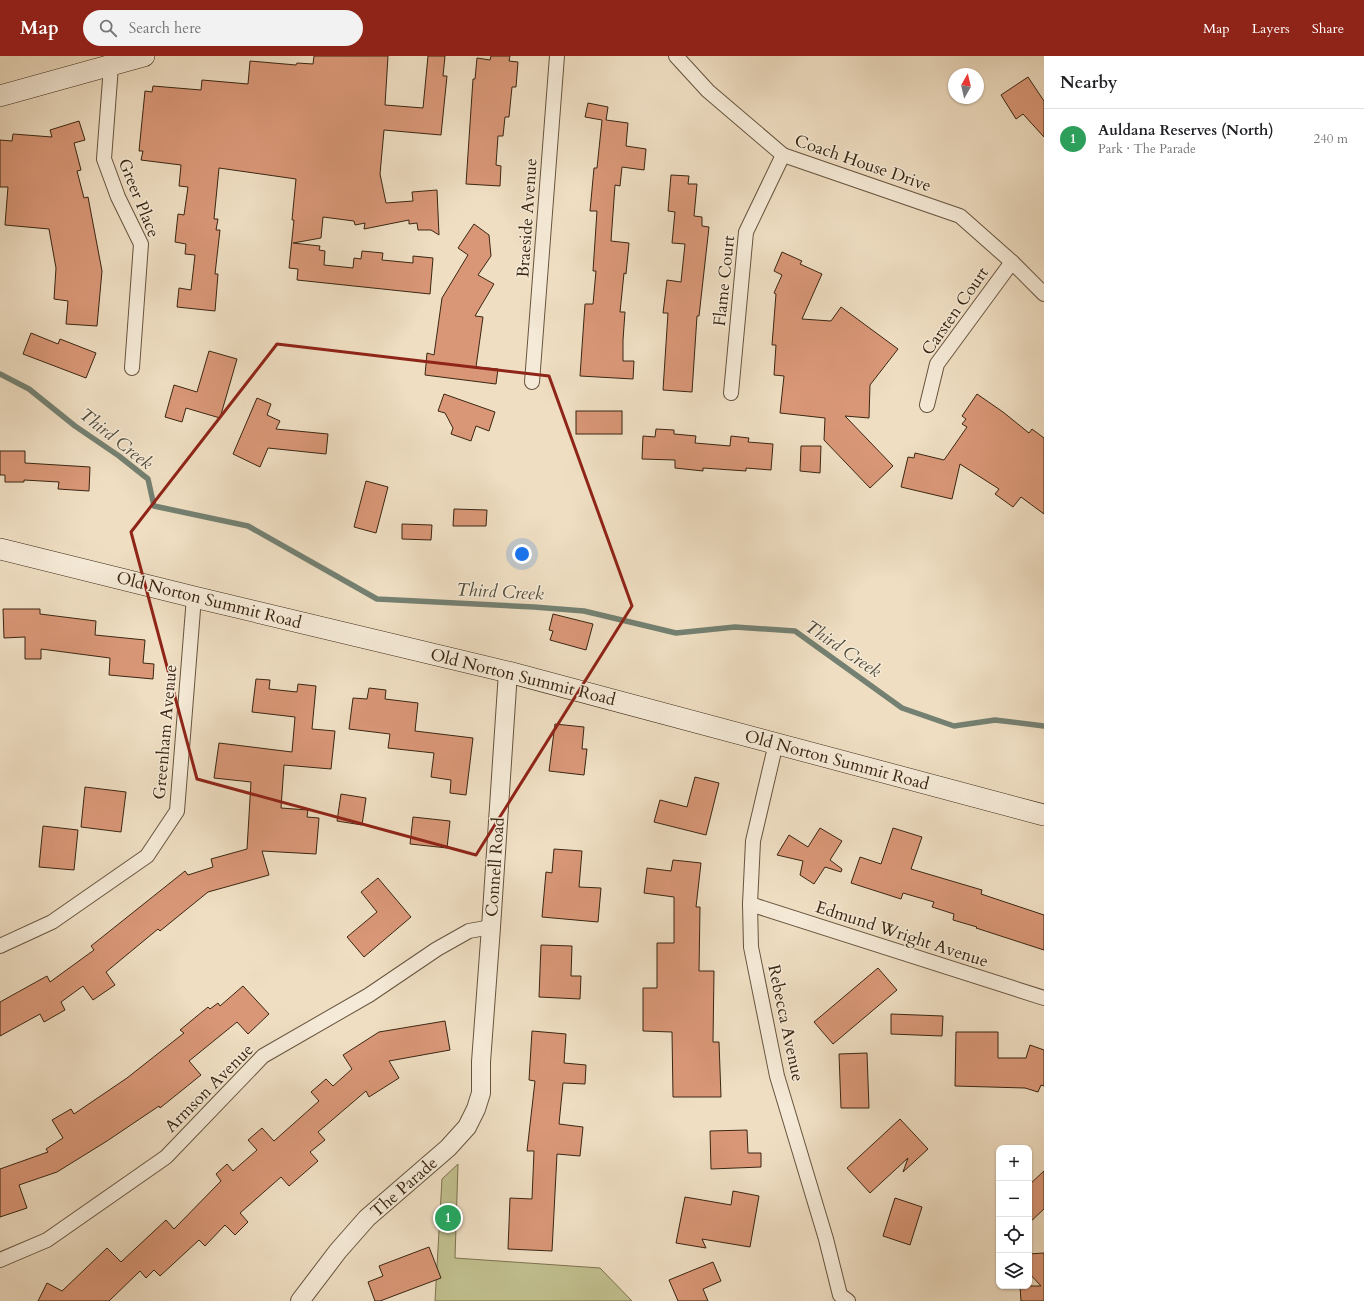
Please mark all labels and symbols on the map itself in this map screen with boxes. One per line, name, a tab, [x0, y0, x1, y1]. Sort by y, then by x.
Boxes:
north arrow	[948, 68, 984, 104]
street label: Coach House Drive	[792, 129, 934, 197]
street label: Greer Place	[113, 155, 165, 241]
street label: Braeside Avenue	[511, 157, 543, 279]
street label: Flame Court	[708, 234, 740, 328]
street label: Carsten Court	[916, 262, 994, 360]
water label: Third Creek	[74, 402, 158, 476]
your location	[512, 544, 532, 564]
street label: Old Norton Summit Road	[114, 566, 304, 634]
water label: Third Creek	[456, 577, 544, 607]
water label: Third Creek	[800, 614, 886, 684]
street label: Old Norton Summit Road	[428, 643, 618, 711]
street label: Greenham Avenue	[148, 663, 182, 801]
street label: Old Norton Summit Road	[742, 724, 932, 796]
street label: Connell Road	[480, 816, 510, 918]
street label: Edmund Wright Avenue	[813, 895, 991, 973]
street label: Rebecca Avenue	[762, 962, 810, 1084]
street label: Armson Avenue	[160, 1039, 258, 1137]
street label: The Parade	[366, 1151, 442, 1223]
pin: 1	[435, 1203, 461, 1233]

